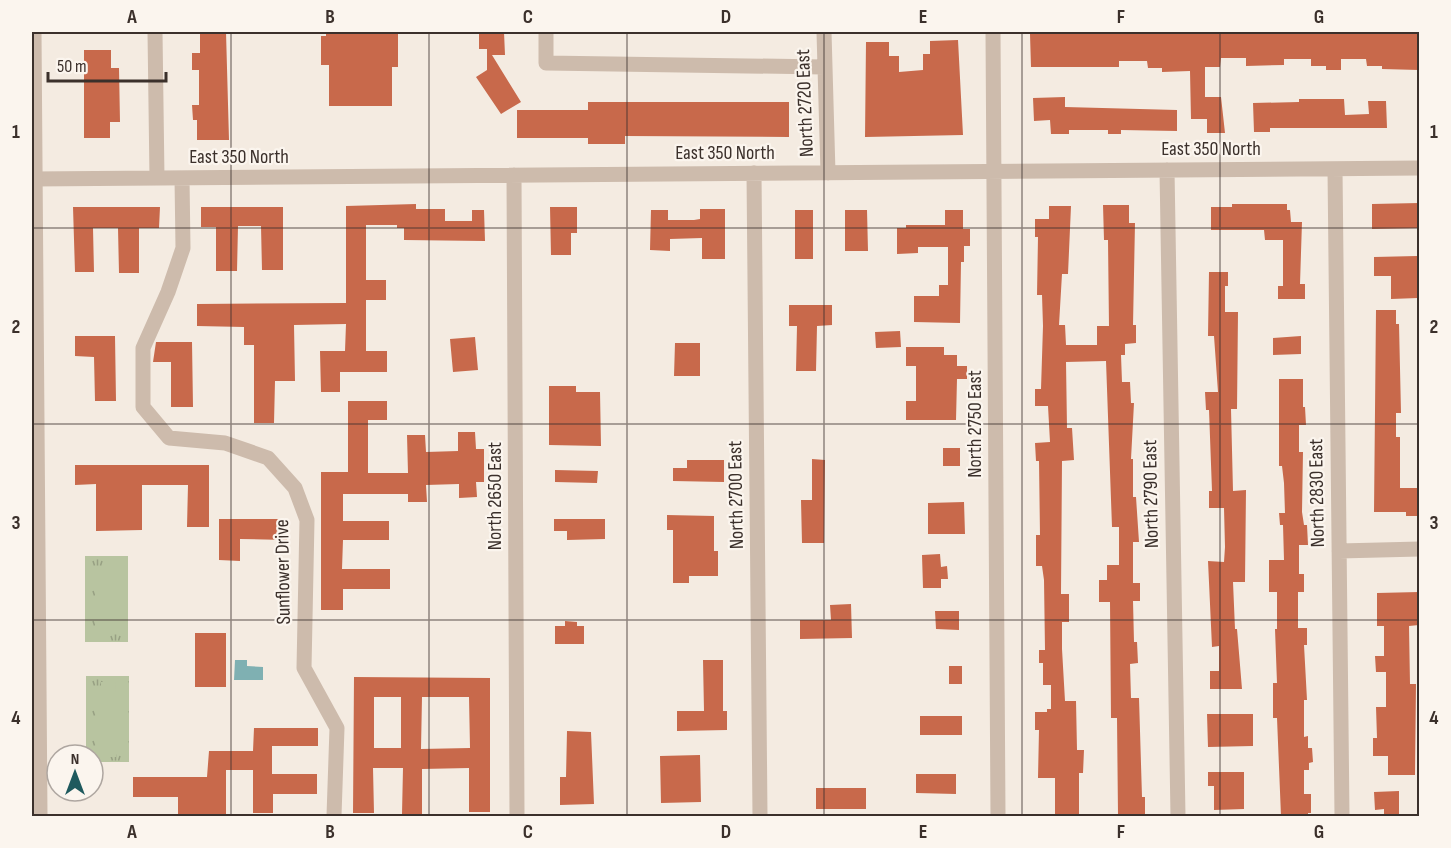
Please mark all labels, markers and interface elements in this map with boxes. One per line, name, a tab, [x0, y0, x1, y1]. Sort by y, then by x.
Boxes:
text: A	[126, 5, 137, 29]
text: B	[325, 5, 335, 29]
text: C	[523, 5, 533, 29]
text: D	[721, 5, 731, 29]
text: E	[919, 5, 927, 29]
text: F	[1117, 5, 1125, 29]
text: G	[1314, 5, 1324, 29]
scale bar	[48, 45, 166, 83]
street label: North 2720 East	[791, 49, 819, 157]
text: 50 m	[57, 56, 87, 77]
text: 1	[12, 120, 20, 144]
text: 1	[1430, 120, 1438, 144]
street label: East 350 North	[1161, 137, 1261, 161]
street label: East 350 North	[675, 141, 775, 165]
street label: East 350 North	[189, 145, 289, 169]
text: 2	[12, 315, 20, 339]
text: 2	[1430, 315, 1438, 339]
street label: North 2750 East	[963, 370, 987, 478]
street label: North 2830 East	[1304, 438, 1330, 548]
street label: North 2790 East	[1138, 440, 1164, 548]
street label: North 2700 East	[723, 441, 749, 549]
street label: North 2650 East	[483, 442, 507, 550]
text: 3	[12, 511, 21, 535]
text: 3	[1430, 511, 1439, 535]
street label: Sunflower Drive	[270, 519, 296, 625]
text: 4	[11, 706, 21, 730]
text: 4	[1429, 706, 1439, 730]
north arrow	[45, 743, 105, 803]
text: N	[71, 750, 79, 769]
text: A	[126, 820, 137, 844]
text: B	[325, 820, 335, 844]
text: C	[523, 820, 533, 844]
text: D	[721, 820, 731, 844]
text: E	[919, 820, 927, 844]
text: F	[1117, 820, 1125, 844]
text: G	[1314, 820, 1324, 844]

